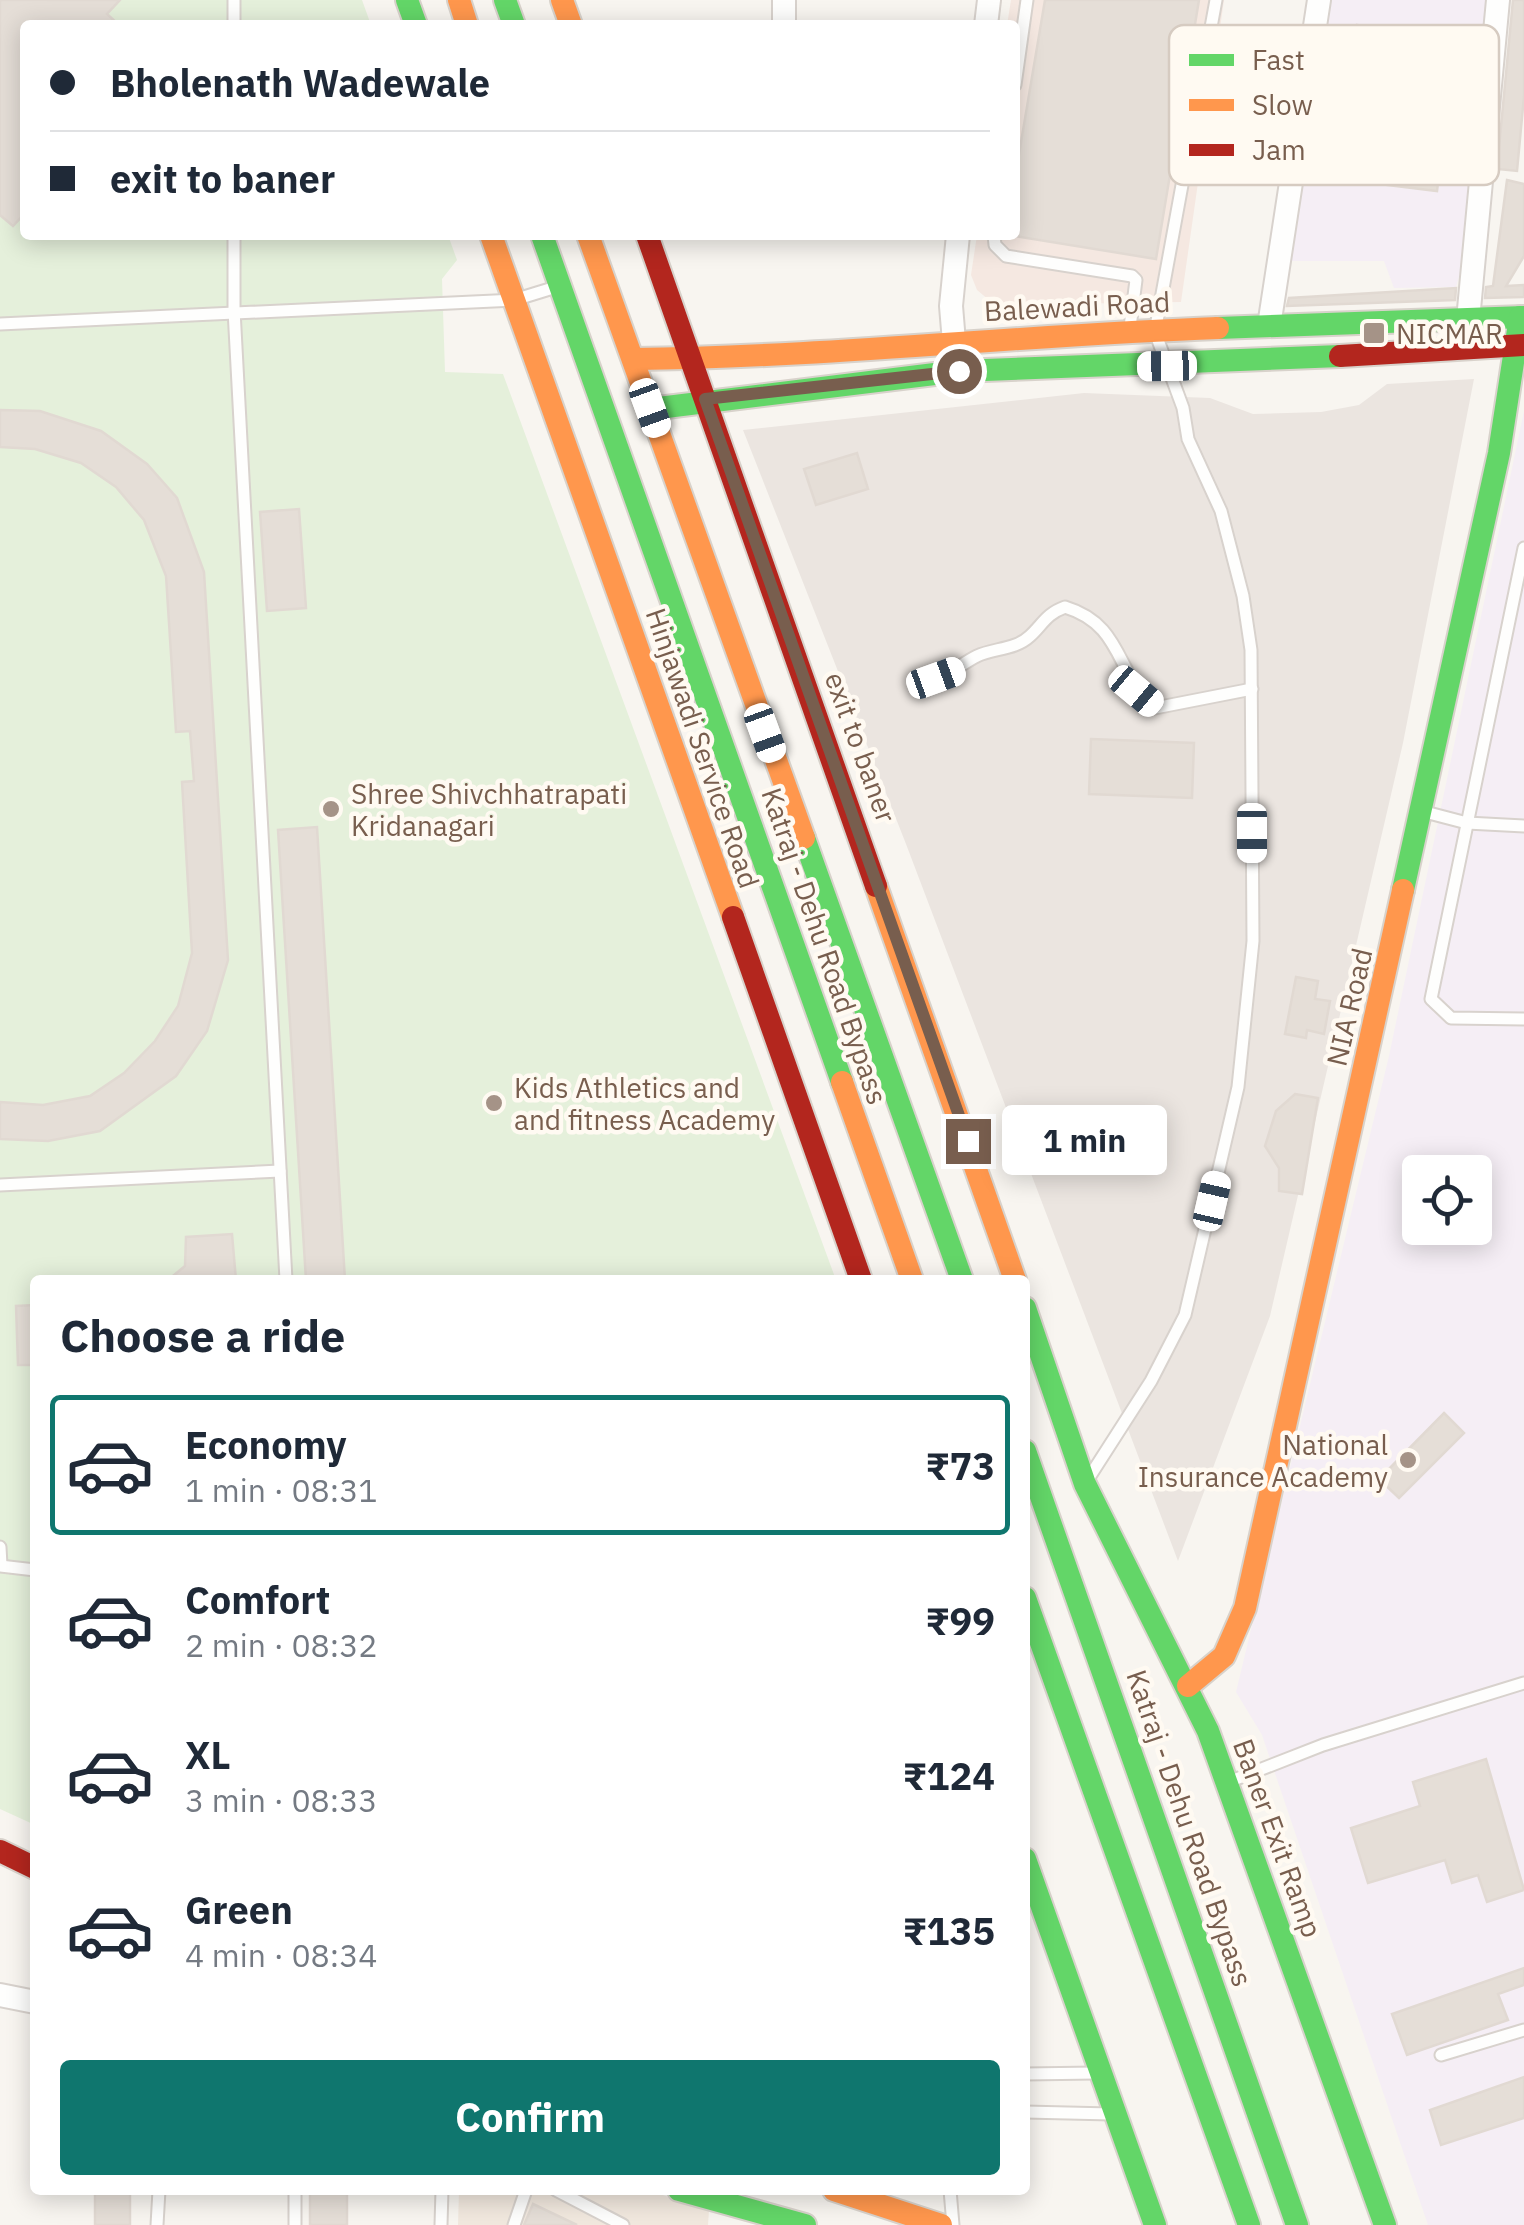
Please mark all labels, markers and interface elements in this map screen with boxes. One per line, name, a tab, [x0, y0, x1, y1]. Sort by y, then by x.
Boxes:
legend	[1169, 25, 1499, 185]
text: Fast	[1252, 41, 1305, 78]
text: Bholenath Wadewale	[110, 58, 490, 107]
text: Slow	[1252, 86, 1313, 123]
text: Jam	[1252, 131, 1306, 168]
text: exit to baner	[110, 154, 335, 203]
street label: Balewadi Road	[983, 283, 1171, 329]
place label: NICMAR	[1396, 315, 1503, 352]
marker: NICMAR	[1361, 320, 1387, 346]
route start	[937, 349, 982, 394]
car	[1137, 350, 1197, 382]
car	[626, 375, 674, 441]
street label: Hinjawadi Service Road	[638, 603, 768, 893]
car	[903, 654, 969, 702]
car	[1103, 660, 1169, 722]
street label: exit to baner	[817, 667, 905, 827]
car	[741, 700, 789, 766]
place label: Shree Shivchhatrapati Kridanagari	[351, 775, 627, 844]
street label: Katraj - Dehu Road Bypass	[753, 783, 897, 1109]
marker: Shree Shivchhatrapati Kridanagari	[320, 798, 342, 820]
car	[1237, 803, 1267, 863]
street label: NIA Road	[1317, 944, 1381, 1070]
place label: Kids Athletics and and fitness Academy	[514, 1069, 775, 1138]
marker: Kids Athletics and and fitness Academy	[483, 1092, 505, 1114]
callout: 1 min	[1003, 1106, 1168, 1176]
route end	[946, 1119, 991, 1164]
text: 1 min	[1043, 1119, 1126, 1161]
map controls	[1402, 1155, 1492, 1245]
button: locate	[1402, 1155, 1492, 1245]
car	[1191, 1168, 1233, 1234]
text: Choose a ride	[60, 1306, 345, 1364]
icon: car	[65, 1420, 155, 1510]
text: Economy	[185, 1420, 347, 1469]
place label: National Insurance Academy	[1138, 1426, 1388, 1495]
text: ₹73	[925, 1441, 995, 1490]
marker: National Insurance Academy	[1397, 1449, 1419, 1471]
text: 1 min · 08:31	[185, 1469, 378, 1511]
icon: car	[65, 1575, 155, 1665]
text: Comfort	[185, 1575, 330, 1624]
text: ₹99	[925, 1596, 995, 1645]
text: 2 min · 08:32	[185, 1624, 378, 1666]
street label: Katraj - Dehu Road Bypass	[1118, 1665, 1262, 1991]
icon: car	[65, 1730, 155, 1820]
text: XL	[185, 1730, 231, 1779]
street label: Baner Exit Ramp	[1225, 1734, 1331, 1942]
text: ₹124	[903, 1751, 995, 1800]
text: 3 min · 08:33	[185, 1779, 378, 1821]
icon: car	[65, 1885, 155, 1975]
text: Green	[185, 1885, 293, 1934]
text: ₹135	[903, 1906, 995, 1955]
text: 4 min · 08:34	[185, 1934, 378, 1976]
button: Confirm	[60, 2060, 1000, 2175]

